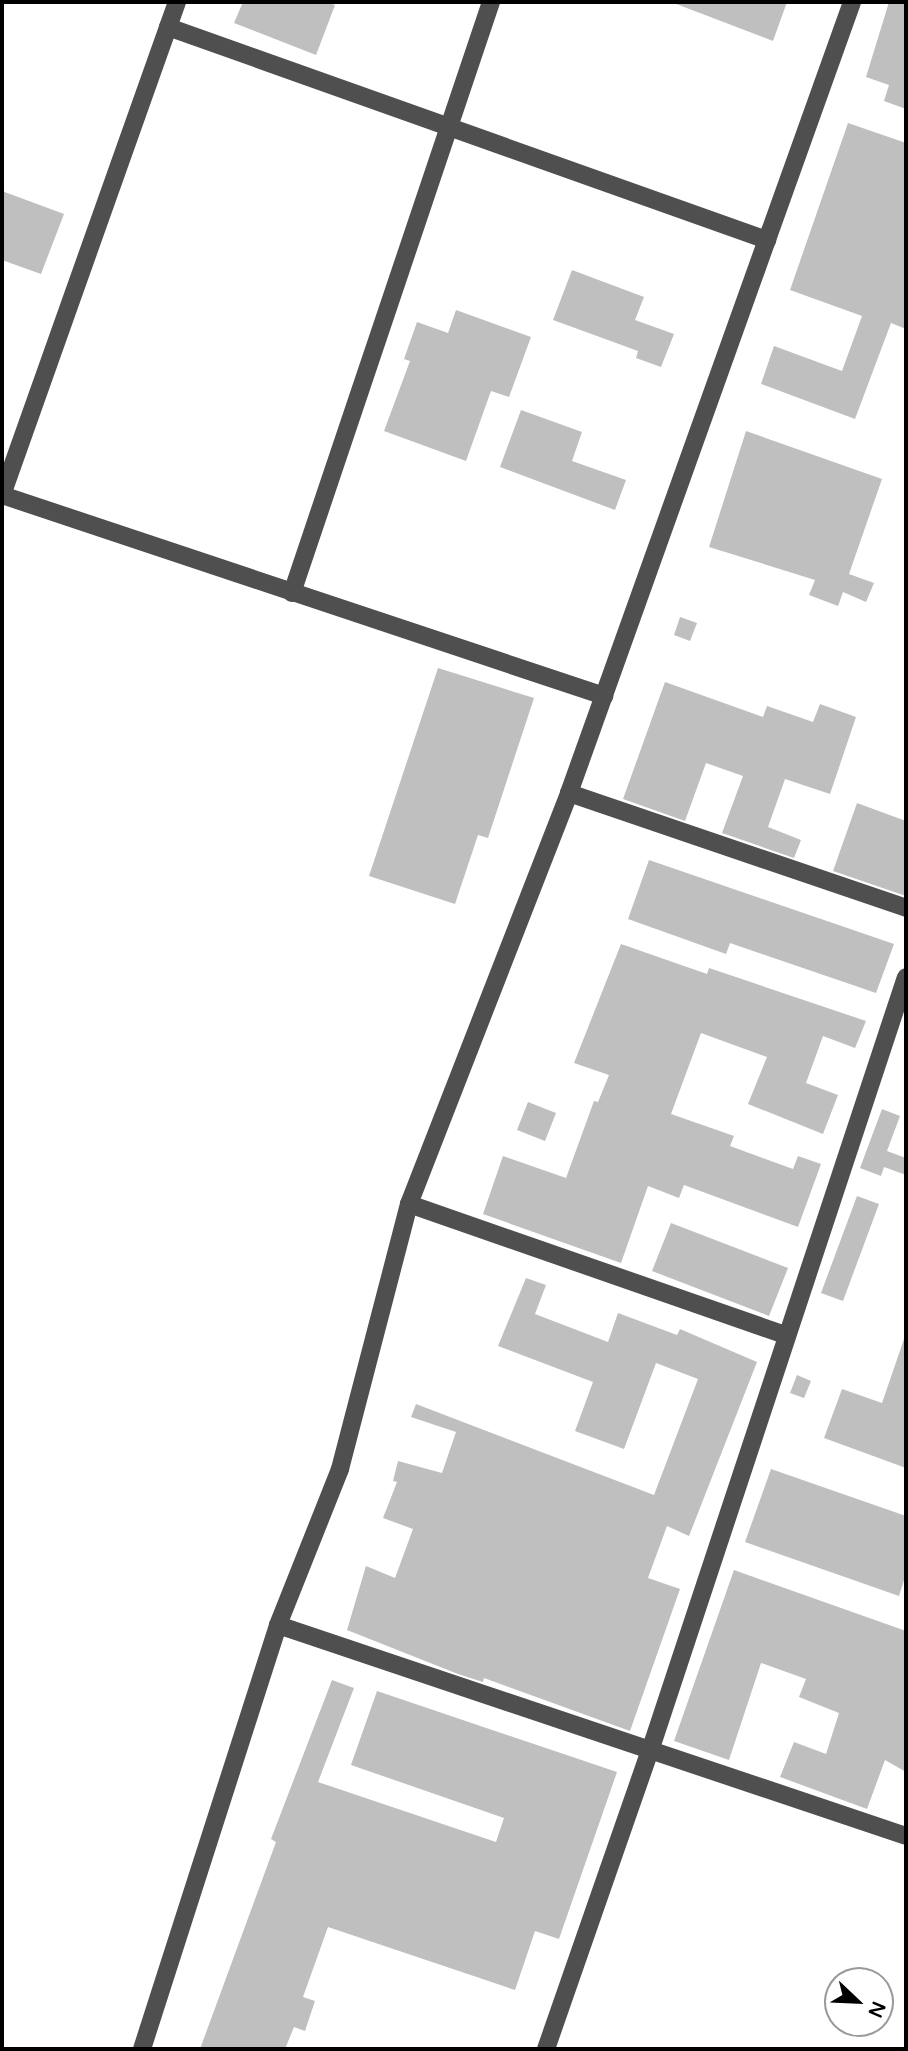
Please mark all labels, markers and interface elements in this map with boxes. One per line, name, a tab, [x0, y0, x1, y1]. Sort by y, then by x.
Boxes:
north arrow	[824, 1967, 894, 2037]
text: N	[863, 1998, 890, 2021]

